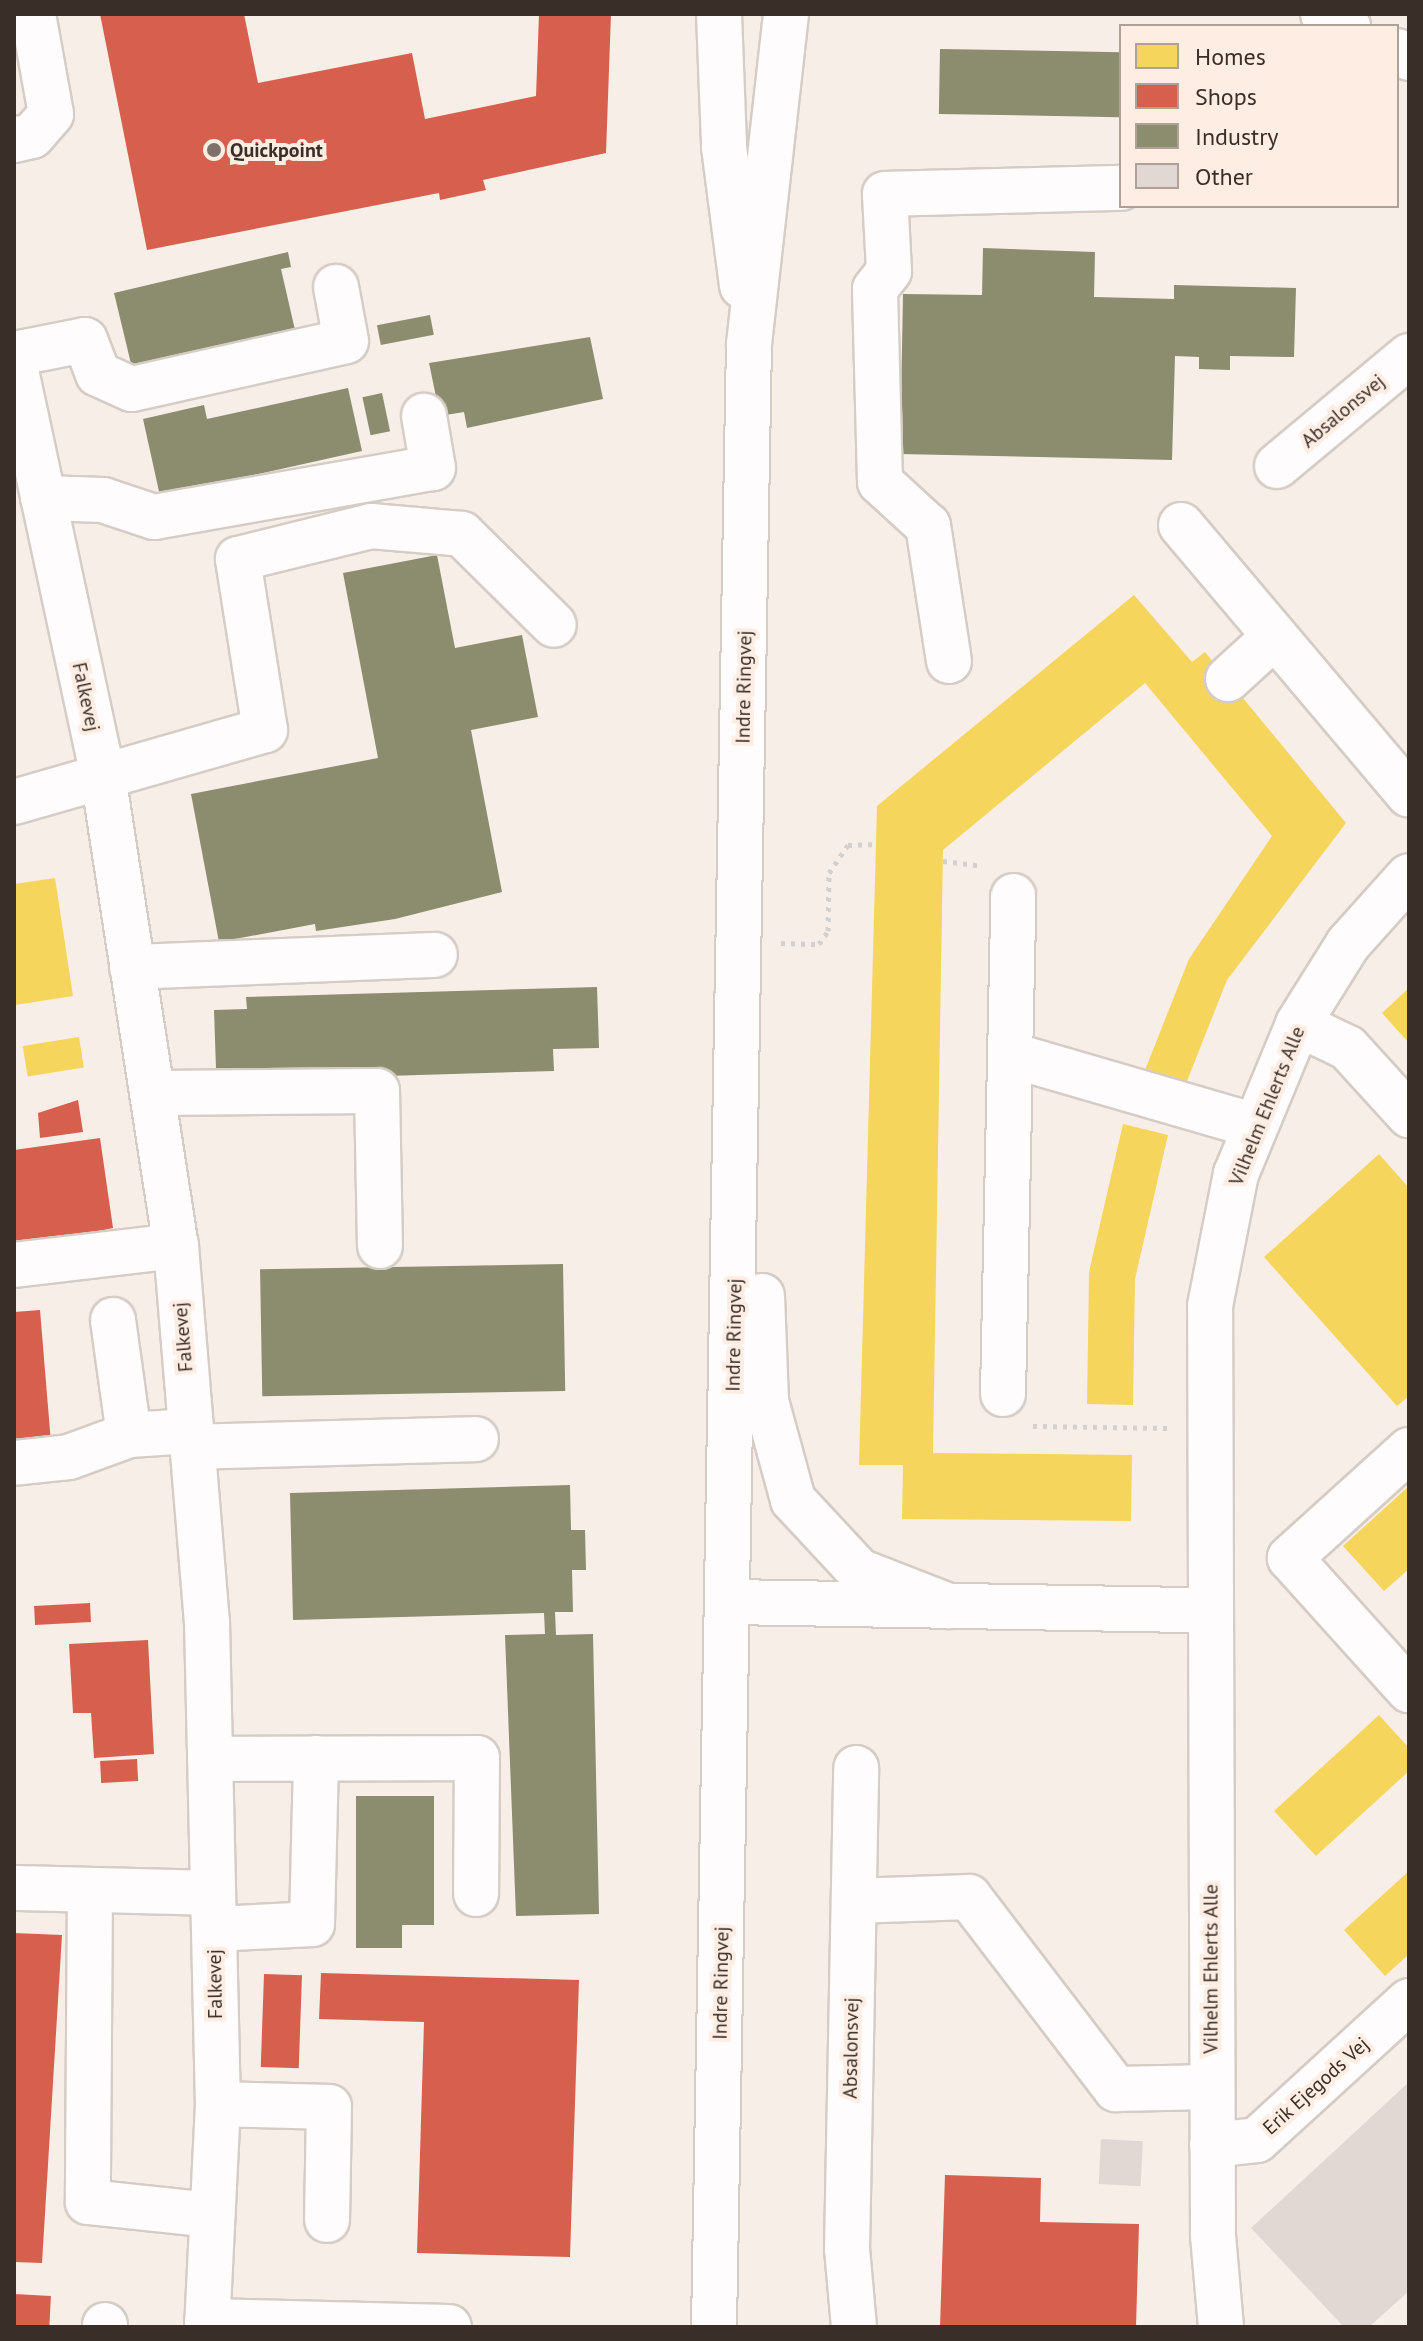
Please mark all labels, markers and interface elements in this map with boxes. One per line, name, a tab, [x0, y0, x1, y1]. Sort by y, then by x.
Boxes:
legend	[1119, 24, 1399, 208]
text: Homes	[1195, 41, 1266, 72]
text: Shops	[1195, 81, 1257, 112]
text: Industry	[1195, 121, 1279, 152]
place label: Quickpoint	[230, 138, 323, 162]
marker: Quickpoint	[205, 141, 223, 159]
text: Other	[1195, 161, 1253, 192]
street label: Absalonsvej	[1296, 369, 1390, 453]
street label: Indre Ringvej	[731, 630, 757, 744]
street label: Falkevej	[67, 660, 105, 734]
street label: Vilhelm Ehlerts Alle	[1224, 1023, 1310, 1189]
street label: Indre Ringvej	[721, 1278, 747, 1392]
street label: Falkevej	[168, 1301, 198, 1373]
street label: Vilhelm Ehlerts Alle	[1199, 1884, 1223, 2054]
street label: Indre Ringvej	[708, 1926, 734, 2040]
street label: Falkevej	[202, 1949, 228, 2019]
street label: Absalonsvej	[838, 1997, 864, 2099]
street label: Erik Ejegods Vej	[1258, 2032, 1374, 2140]

